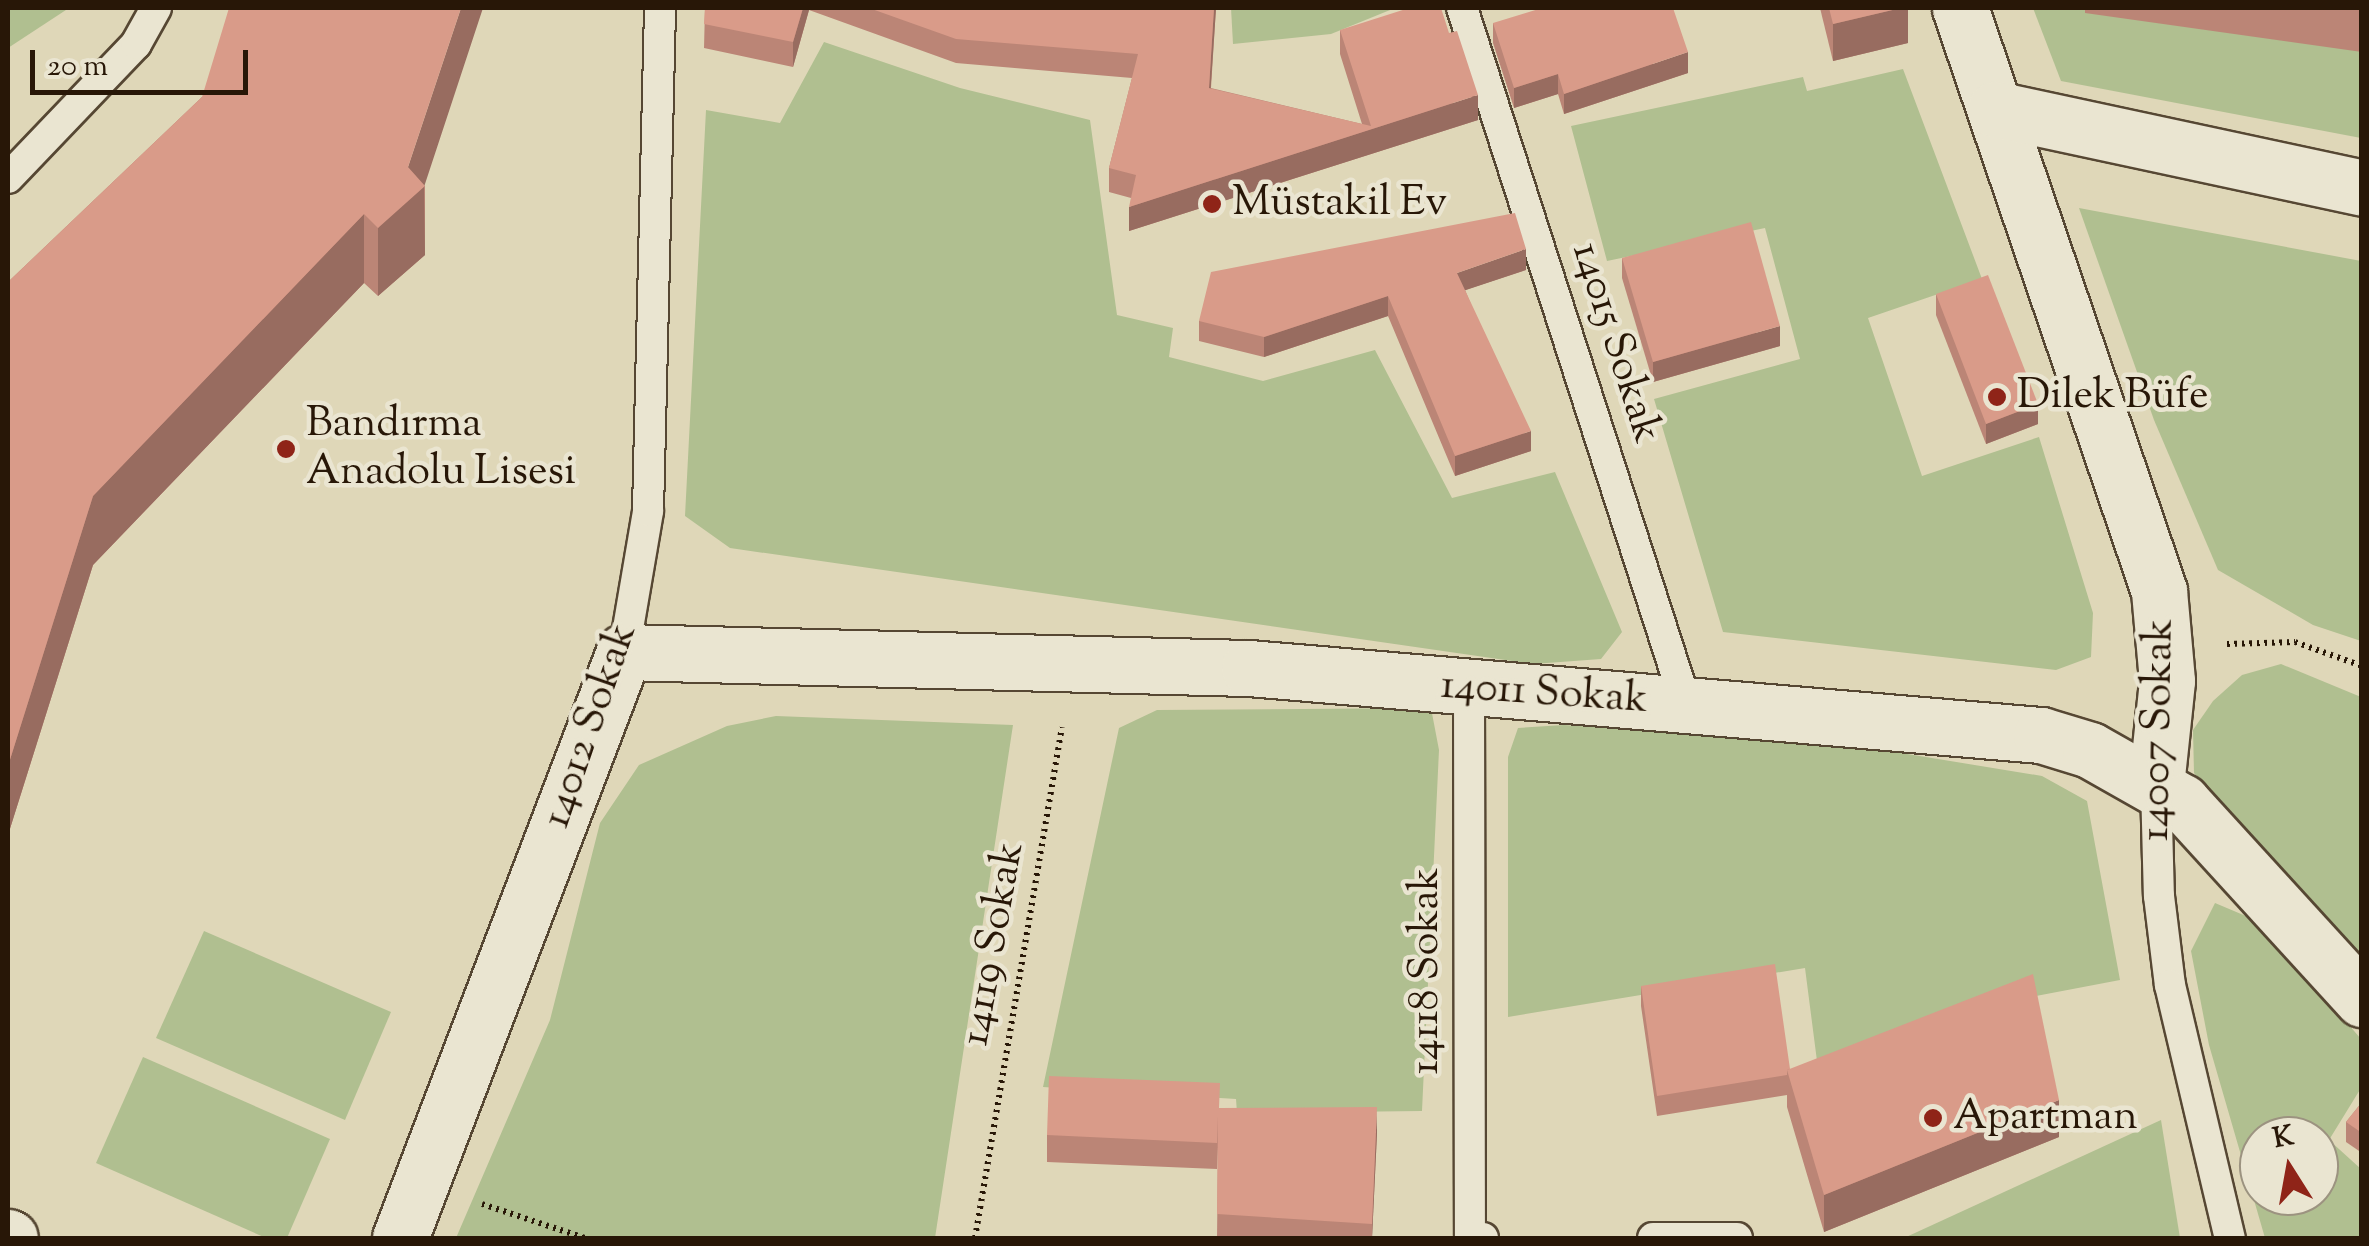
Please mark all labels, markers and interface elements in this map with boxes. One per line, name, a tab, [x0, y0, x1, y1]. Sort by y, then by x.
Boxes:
scale bar	[35, 30, 252, 92]
text: 20 m	[47, 46, 108, 89]
place label: Müstakil Ev	[1232, 179, 1447, 229]
marker: Müstakil Ev	[1201, 193, 1223, 215]
street label: 14015 Sokak	[1559, 237, 1671, 449]
place label: Dilek Büfe	[2017, 372, 2209, 422]
marker: Dilek Büfe	[1986, 386, 2008, 408]
place label: Bandırma Anadolu Lisesi	[306, 400, 576, 498]
marker: Bandırma Anadolu Lisesi	[275, 438, 297, 460]
street label: 14012 Sokak	[533, 617, 649, 835]
street label: 14007 Sokak	[2132, 618, 2186, 842]
street label: 14011 Sokak	[1439, 662, 1649, 726]
street label: 14119 Sokak	[951, 838, 1037, 1050]
street label: 14118 Sokak	[1402, 868, 1452, 1074]
place label: Apartman	[1953, 1093, 2138, 1143]
marker: Apartman	[1922, 1107, 1944, 1129]
north arrow	[2239, 1116, 2339, 1216]
text: K	[2270, 1117, 2297, 1160]

